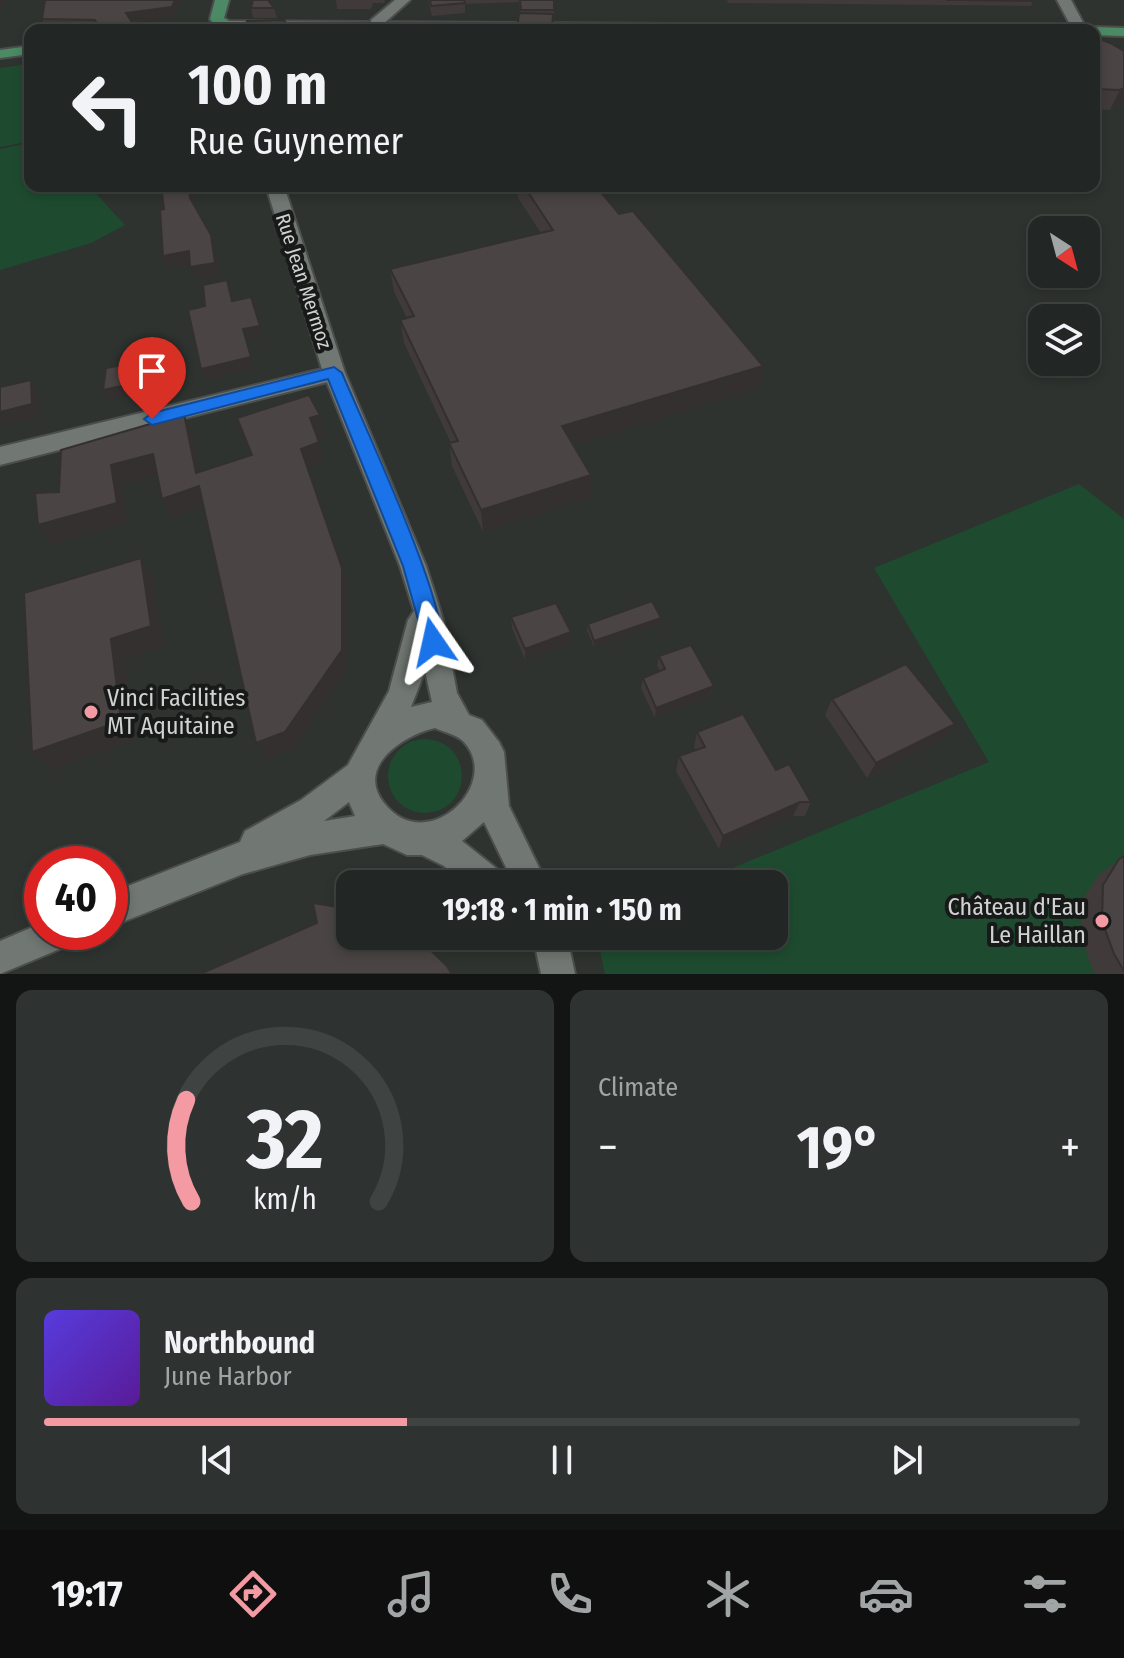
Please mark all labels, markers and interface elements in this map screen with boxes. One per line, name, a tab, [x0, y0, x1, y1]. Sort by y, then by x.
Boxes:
text: 100 m	[188, 52, 327, 119]
icon: left	[56, 56, 160, 160]
text: Rue Guynemer	[188, 120, 403, 164]
street label: Rue Jean Mermoz	[271, 210, 337, 352]
north arrow	[1028, 216, 1100, 288]
map controls	[1028, 216, 1100, 376]
button: layers	[1028, 304, 1100, 376]
pin	[118, 337, 186, 419]
icon: arrive	[130, 349, 174, 393]
position arrow	[391, 600, 475, 684]
place label: Vinci Facilities MT Aquitaine	[107, 684, 245, 740]
marker: Vinci Facilities MT Aquitaine	[82, 703, 100, 721]
speed limit sign: 40	[24, 846, 128, 950]
text: 19:18 · 1 min · 150 m	[442, 892, 682, 928]
place label: Château d'Eau Le Haillan	[948, 893, 1086, 949]
marker: Château d'Eau Le Haillan	[1093, 912, 1111, 930]
text: Climate	[598, 1072, 678, 1103]
text: 32	[245, 1090, 324, 1190]
text: 19°	[797, 1112, 881, 1184]
text: −	[598, 1121, 618, 1174]
text: +	[1060, 1121, 1080, 1174]
text: km/h	[253, 1182, 317, 1217]
text: Northbound	[164, 1325, 315, 1361]
text: June Harbor	[164, 1361, 292, 1392]
icon: previous	[195, 1438, 239, 1482]
icon: pause	[540, 1438, 584, 1482]
icon: next	[885, 1438, 929, 1482]
icon: directions	[225, 1566, 281, 1622]
icon: music	[383, 1566, 439, 1622]
icon: phone	[542, 1566, 598, 1622]
icon: climate	[700, 1566, 756, 1622]
icon: car	[858, 1566, 914, 1622]
icon: filters	[1017, 1566, 1073, 1622]
text: 19:17	[51, 1572, 123, 1616]

